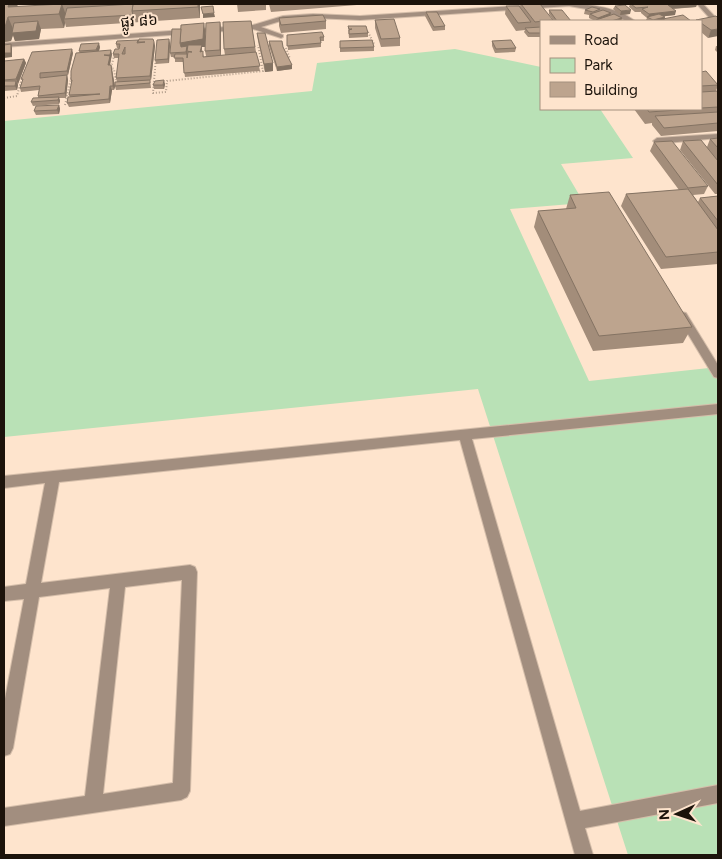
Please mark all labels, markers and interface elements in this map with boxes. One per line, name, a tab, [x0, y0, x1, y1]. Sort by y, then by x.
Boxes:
street label: ផ្លូវ ៨៦	[120, 11, 158, 36]
legend	[540, 20, 702, 110]
text: Road	[584, 31, 619, 49]
text: Park	[584, 56, 613, 74]
text: Building	[584, 81, 638, 99]
north arrow	[652, 789, 702, 839]
text: N	[656, 809, 673, 821]

